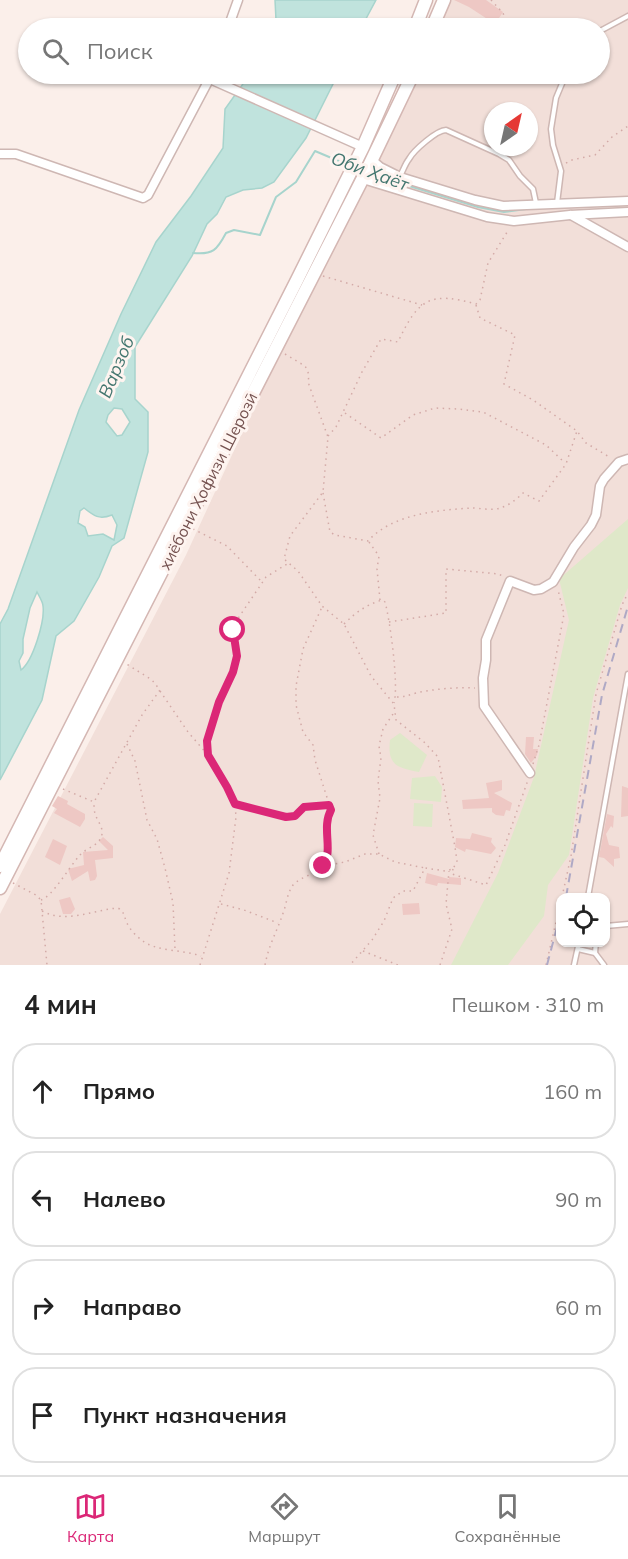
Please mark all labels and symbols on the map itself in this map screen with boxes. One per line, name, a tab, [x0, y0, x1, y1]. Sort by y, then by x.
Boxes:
north arrow	[484, 102, 538, 156]
water label: Оби Ҳаёт	[328, 146, 413, 196]
water label: Варзоб	[93, 332, 139, 401]
street label: хиёбони Ҳофизи Шерозӣ	[154, 389, 262, 573]
route start	[219, 616, 245, 642]
route end	[309, 852, 335, 878]

